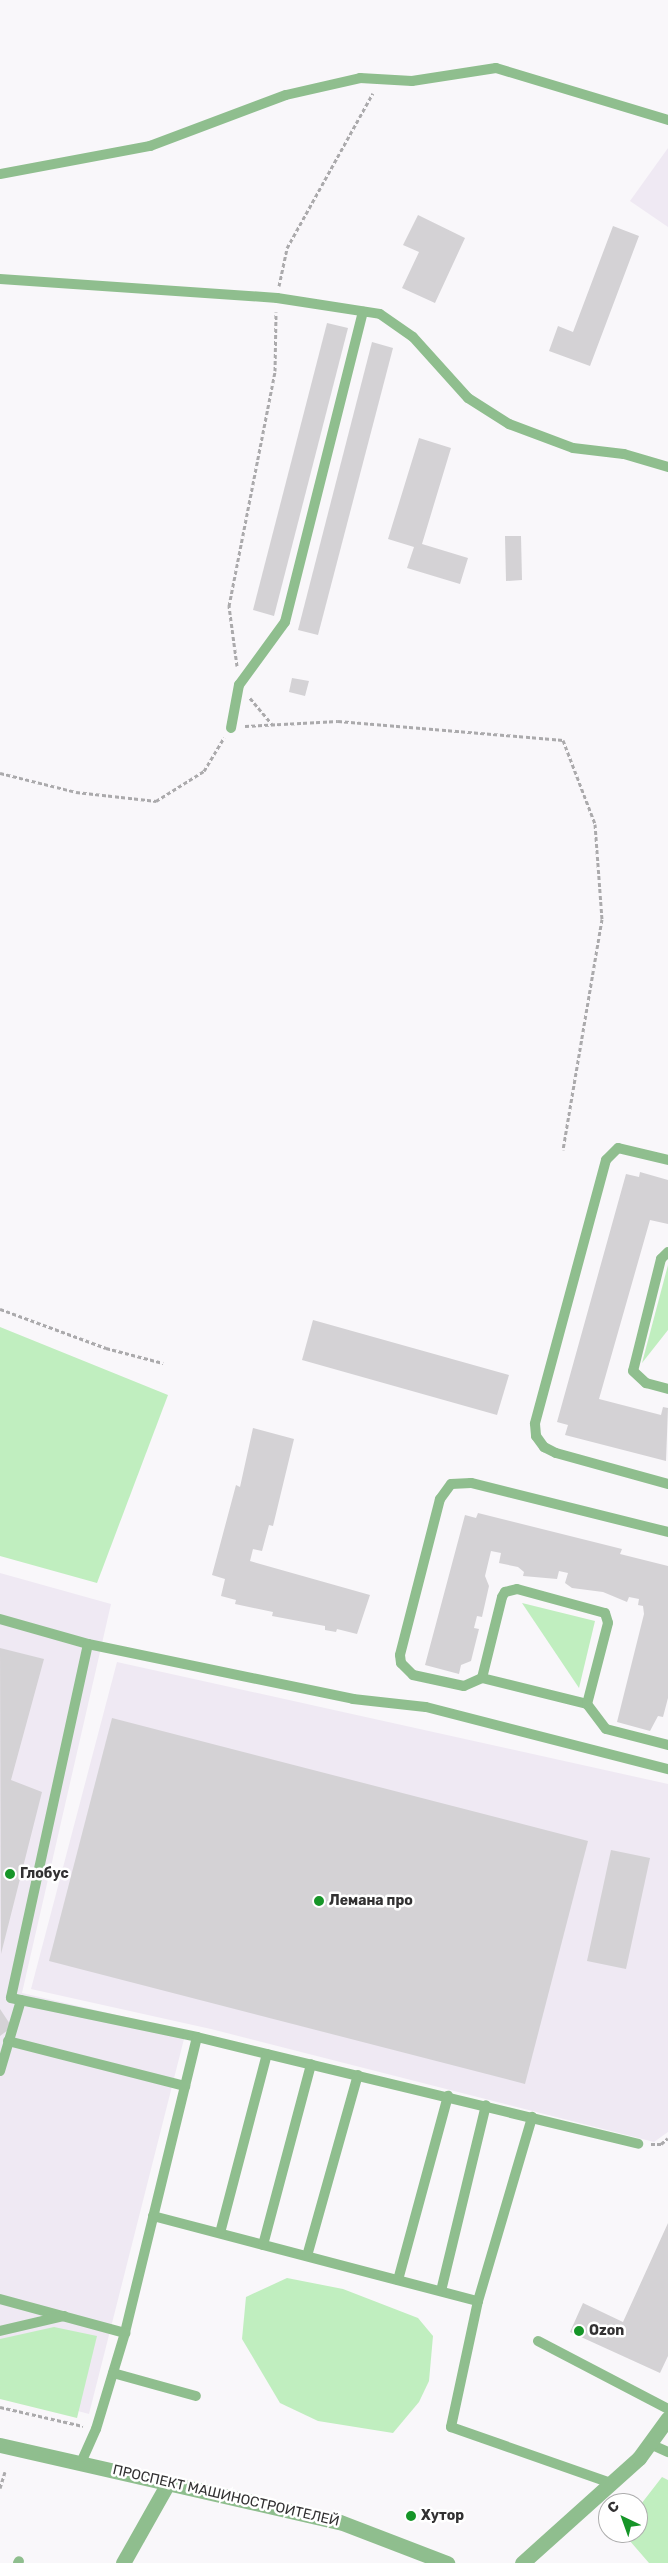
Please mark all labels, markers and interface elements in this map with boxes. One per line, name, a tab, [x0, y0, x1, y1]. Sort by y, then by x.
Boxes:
place label: Глобус	[20, 1866, 69, 1882]
marker: Глобус	[4, 1868, 16, 1880]
place label: Лемана про	[329, 1893, 413, 1909]
marker: Лемана про	[313, 1895, 325, 1907]
place label: Ozon	[589, 2323, 624, 2339]
marker: Ozon	[573, 2325, 585, 2337]
street label: ПРОСПЕКТ МАШИНОСТРОИТЕЛЕЙ	[111, 2462, 341, 2530]
north arrow	[598, 2493, 648, 2543]
text: С	[604, 2498, 623, 2517]
place label: Хутор	[421, 2508, 464, 2524]
marker: Хутор	[405, 2510, 417, 2522]

